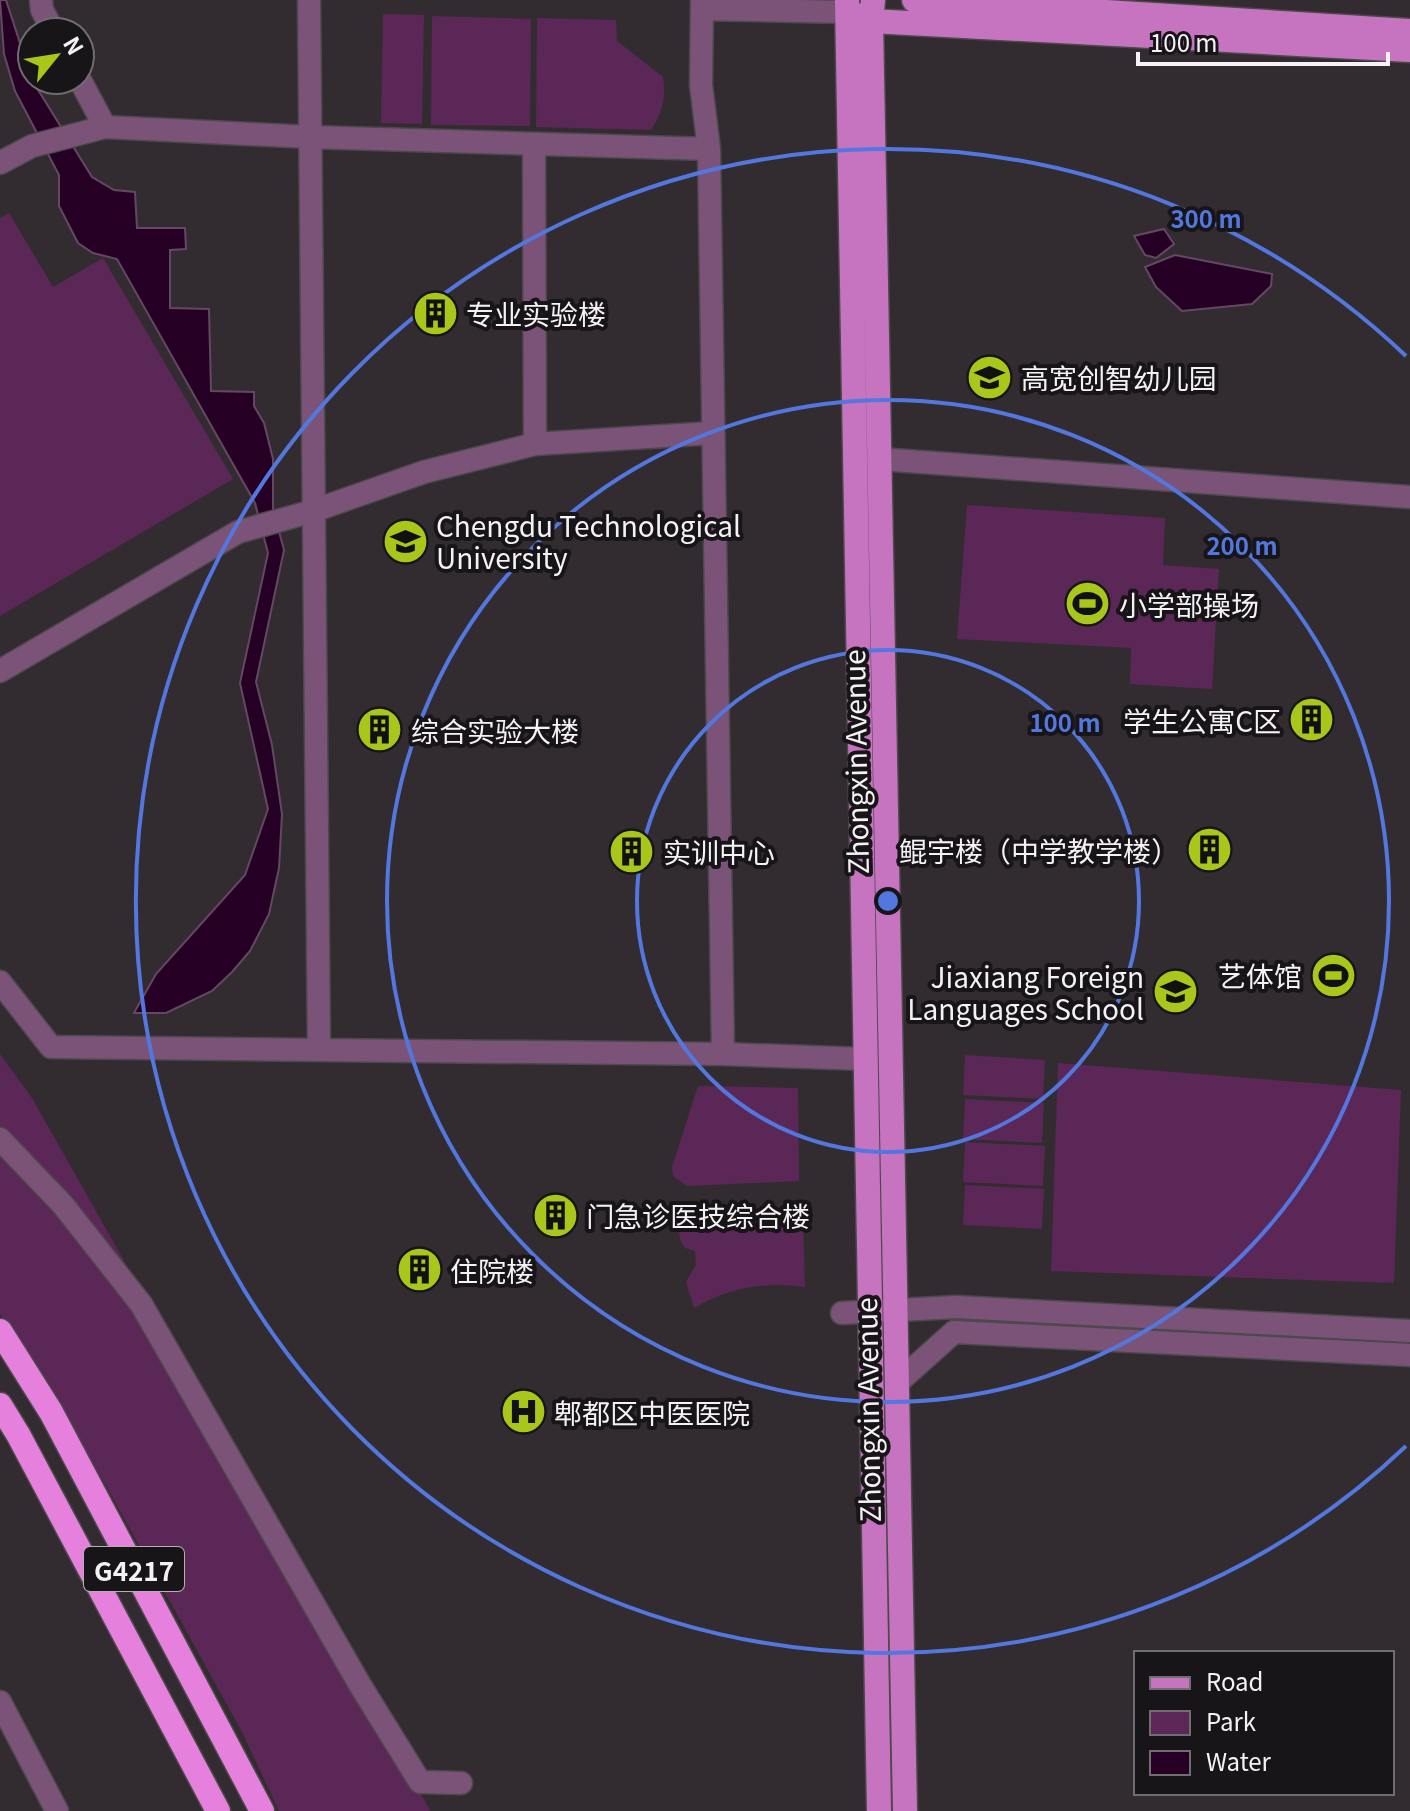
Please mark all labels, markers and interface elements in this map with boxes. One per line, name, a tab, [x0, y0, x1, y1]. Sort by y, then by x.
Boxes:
north arrow	[16, 16, 96, 96]
scale bar	[1138, 16, 1388, 66]
text: 100 m	[1150, 24, 1218, 59]
text: N	[57, 30, 93, 60]
text: 300 m	[1170, 200, 1242, 235]
building icon: 专业实验楼	[411, 289, 459, 337]
place label: 专业实验楼	[466, 293, 606, 333]
school or university icon: 高宽创智幼儿园	[966, 353, 1014, 401]
place label: 高宽创智幼儿园	[1021, 357, 1217, 397]
place label: Chengdu Technological University	[436, 505, 741, 577]
school or university icon: Chengdu Technological University	[381, 517, 429, 565]
text: 200 m	[1206, 527, 1278, 562]
sports icon: 小学部操场	[1064, 580, 1112, 628]
place label: 小学部操场	[1119, 584, 1259, 624]
street label: Zhongxin Avenue	[833, 649, 877, 875]
building icon: 学生公寓C区	[1288, 696, 1336, 744]
place label: 学生公寓C区	[1123, 700, 1281, 740]
text: 100 m	[1029, 704, 1101, 739]
building icon: 综合实验大楼	[356, 706, 404, 754]
place label: 综合实验大楼	[411, 710, 579, 750]
building icon: 鲲宇楼（中学教学楼）	[1186, 826, 1234, 874]
building icon: 实训中心	[608, 827, 656, 875]
place label: 鲲宇楼（中学教学楼）	[899, 830, 1179, 870]
place label: 实训中心	[663, 831, 775, 871]
centre of rings	[874, 887, 902, 915]
sports icon: 艺体馆	[1309, 951, 1357, 999]
place label: 艺体馆	[1218, 955, 1302, 995]
place label: Jiaxiang Foreign Languages School	[907, 956, 1144, 1028]
school or university icon: Jiaxiang Foreign Languages School	[1151, 968, 1199, 1016]
building icon: 门急诊医技综合楼	[531, 1191, 579, 1239]
place label: 门急诊医技综合楼	[586, 1195, 810, 1235]
building icon: 住院楼	[395, 1246, 443, 1294]
place label: 住院楼	[450, 1250, 534, 1290]
street label: Zhongxin Avenue	[845, 1297, 889, 1523]
hospital icon: 郫都区中医医院	[499, 1388, 547, 1436]
place label: 郫都区中医医院	[554, 1392, 750, 1432]
road number: G4217	[84, 1547, 184, 1591]
legend	[1134, 1651, 1394, 1795]
text: Road	[1206, 1663, 1263, 1698]
text: Park	[1206, 1703, 1257, 1738]
text: Water	[1206, 1743, 1272, 1778]

